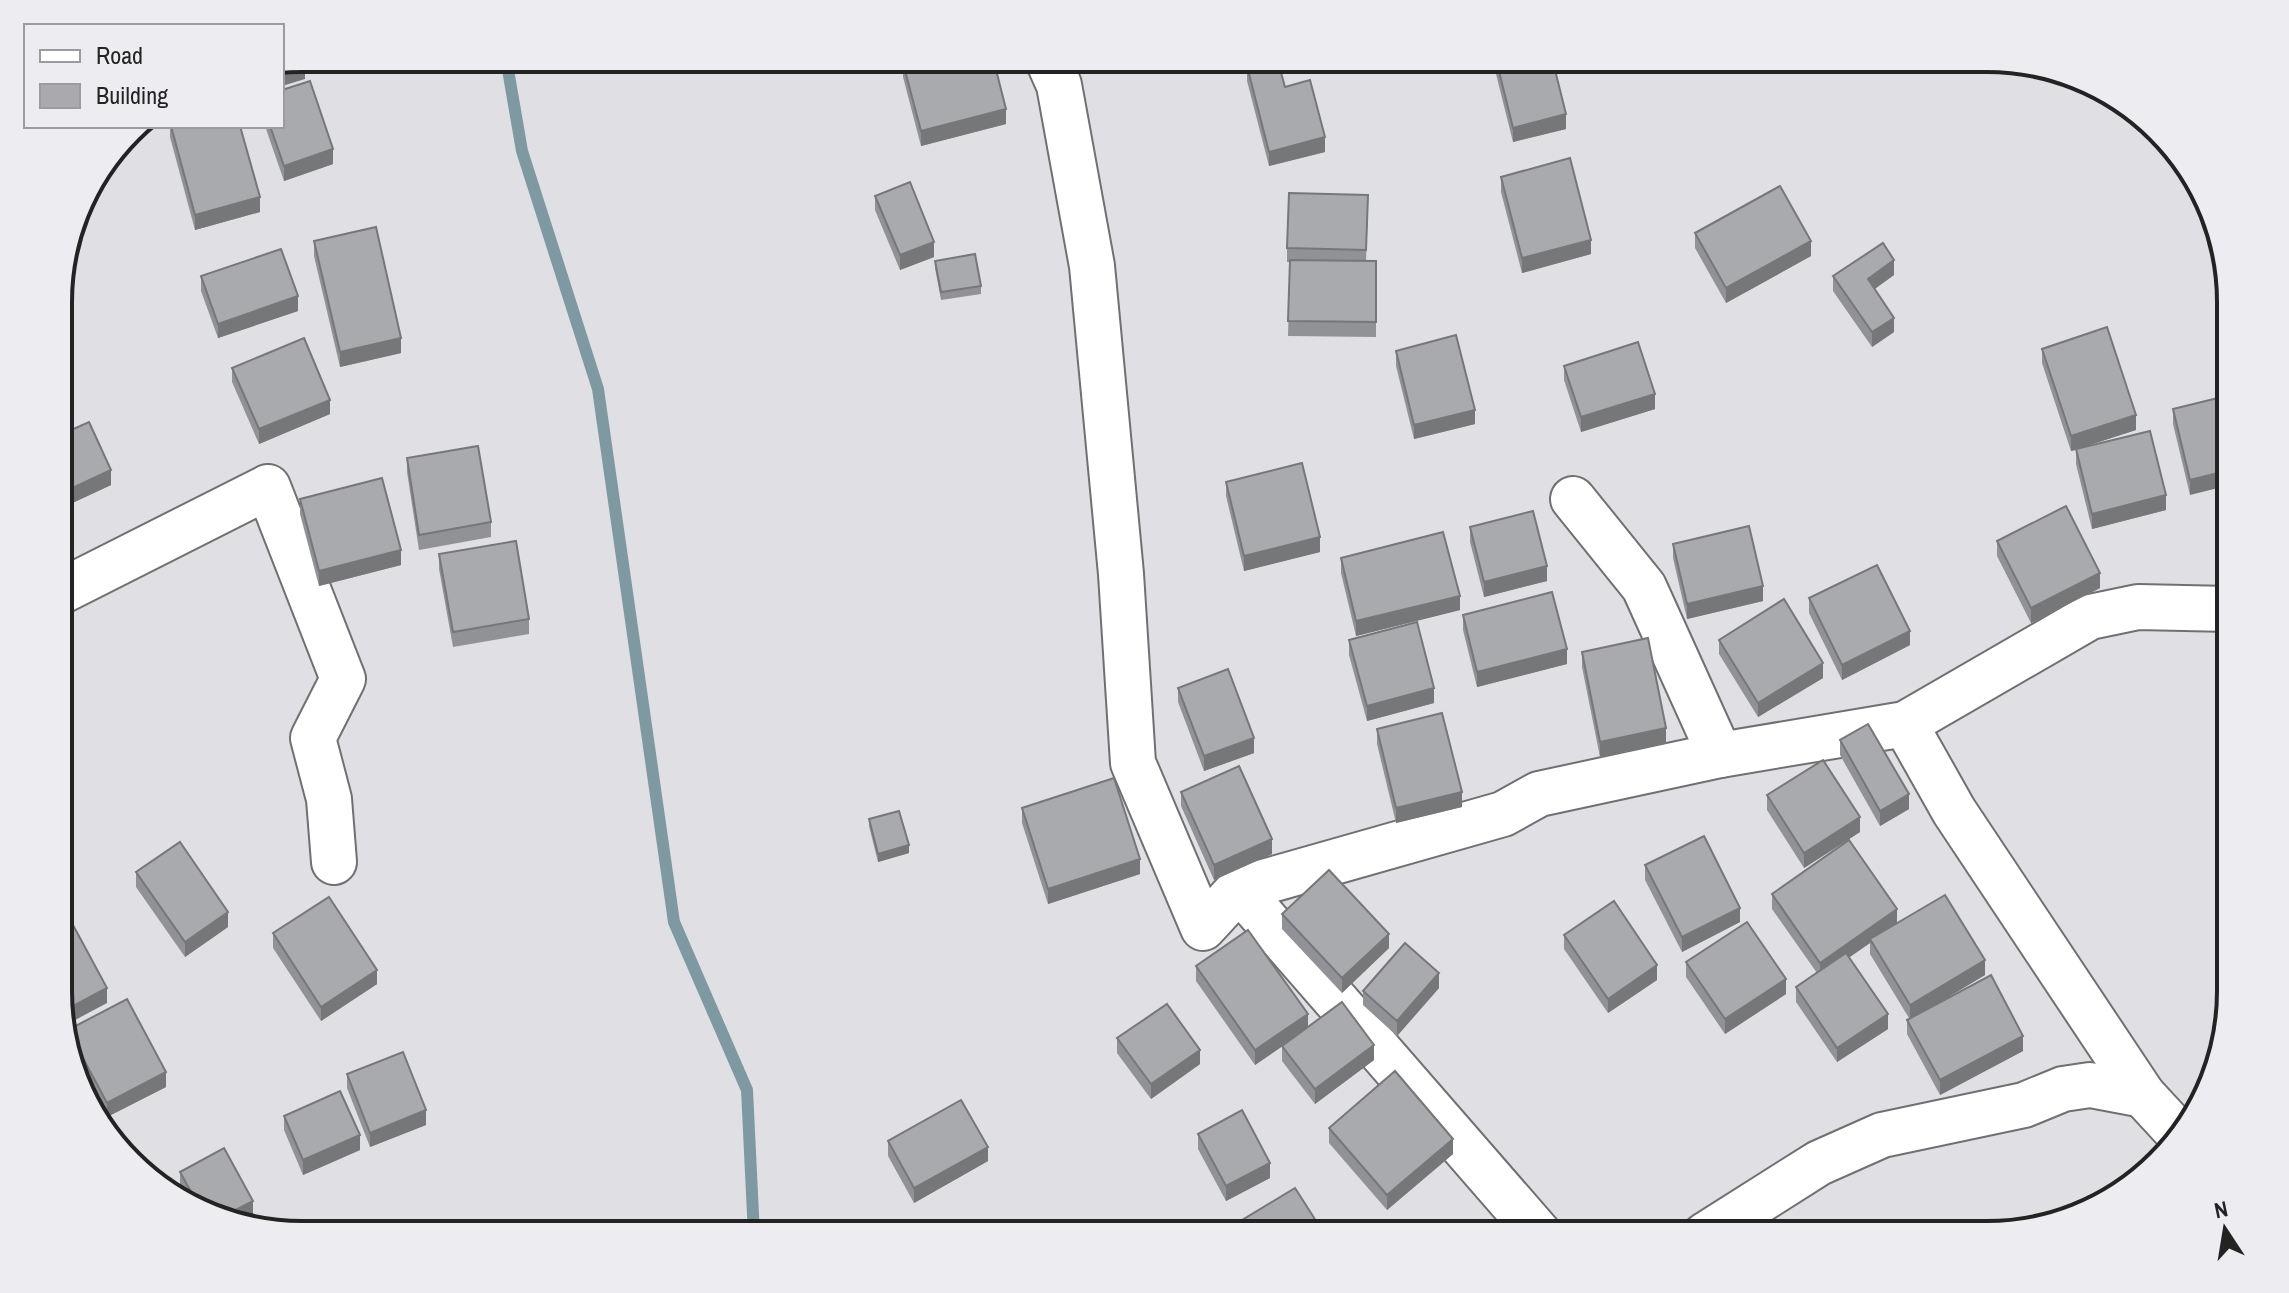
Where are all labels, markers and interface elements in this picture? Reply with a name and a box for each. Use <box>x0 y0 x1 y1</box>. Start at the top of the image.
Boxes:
legend <box>24 24 284 128</box>
text: Road <box>96 39 143 71</box>
text: Building <box>96 79 168 111</box>
north arrow <box>2185 1189 2265 1269</box>
text: N <box>2211 1193 2230 1225</box>

